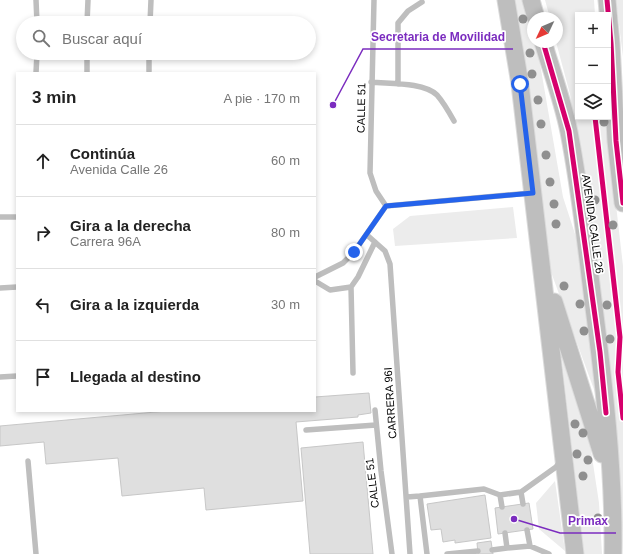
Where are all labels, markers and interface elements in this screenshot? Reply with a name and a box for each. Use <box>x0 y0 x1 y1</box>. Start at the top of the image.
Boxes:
north arrow <box>527 12 563 48</box>
map controls <box>575 12 611 120</box>
button: + <box>575 12 611 48</box>
search box <box>16 16 316 60</box>
callout: Secretaria de Movilidad <box>363 25 513 49</box>
icon: search <box>30 27 52 49</box>
text: Buscar aquí <box>62 30 142 47</box>
text: Secretaria de Movilidad <box>371 30 505 44</box>
button: − <box>575 48 611 84</box>
route start <box>511 75 529 93</box>
street label: CALLE 51 <box>355 83 367 133</box>
button: layers <box>575 84 611 120</box>
text: 3 min <box>32 88 76 107</box>
text: A pie · 170 m <box>223 91 300 106</box>
text: Continúa <box>70 145 135 162</box>
icon: ahead <box>32 150 54 172</box>
text: 60 m <box>271 153 300 168</box>
text: Avenida Calle 26 <box>70 162 168 177</box>
street label: AVENIDA CALLE 26 <box>580 174 606 274</box>
text: Gira a la derecha <box>70 217 191 234</box>
icon: right <box>32 222 54 244</box>
text: 80 m <box>271 225 300 240</box>
text: Carrera 96A <box>70 234 141 249</box>
route end <box>345 243 363 261</box>
icon: left <box>32 294 54 316</box>
text: Gira a la izquierda <box>70 296 199 313</box>
text: 30 m <box>271 297 300 312</box>
icon: arrive <box>32 366 54 388</box>
street label: CARRERA 96I <box>382 367 398 439</box>
text: Llegada al destino <box>70 368 201 385</box>
street label: CALLE 51 <box>363 457 381 509</box>
callout: Primax <box>560 509 616 533</box>
text: Primax <box>568 514 608 528</box>

